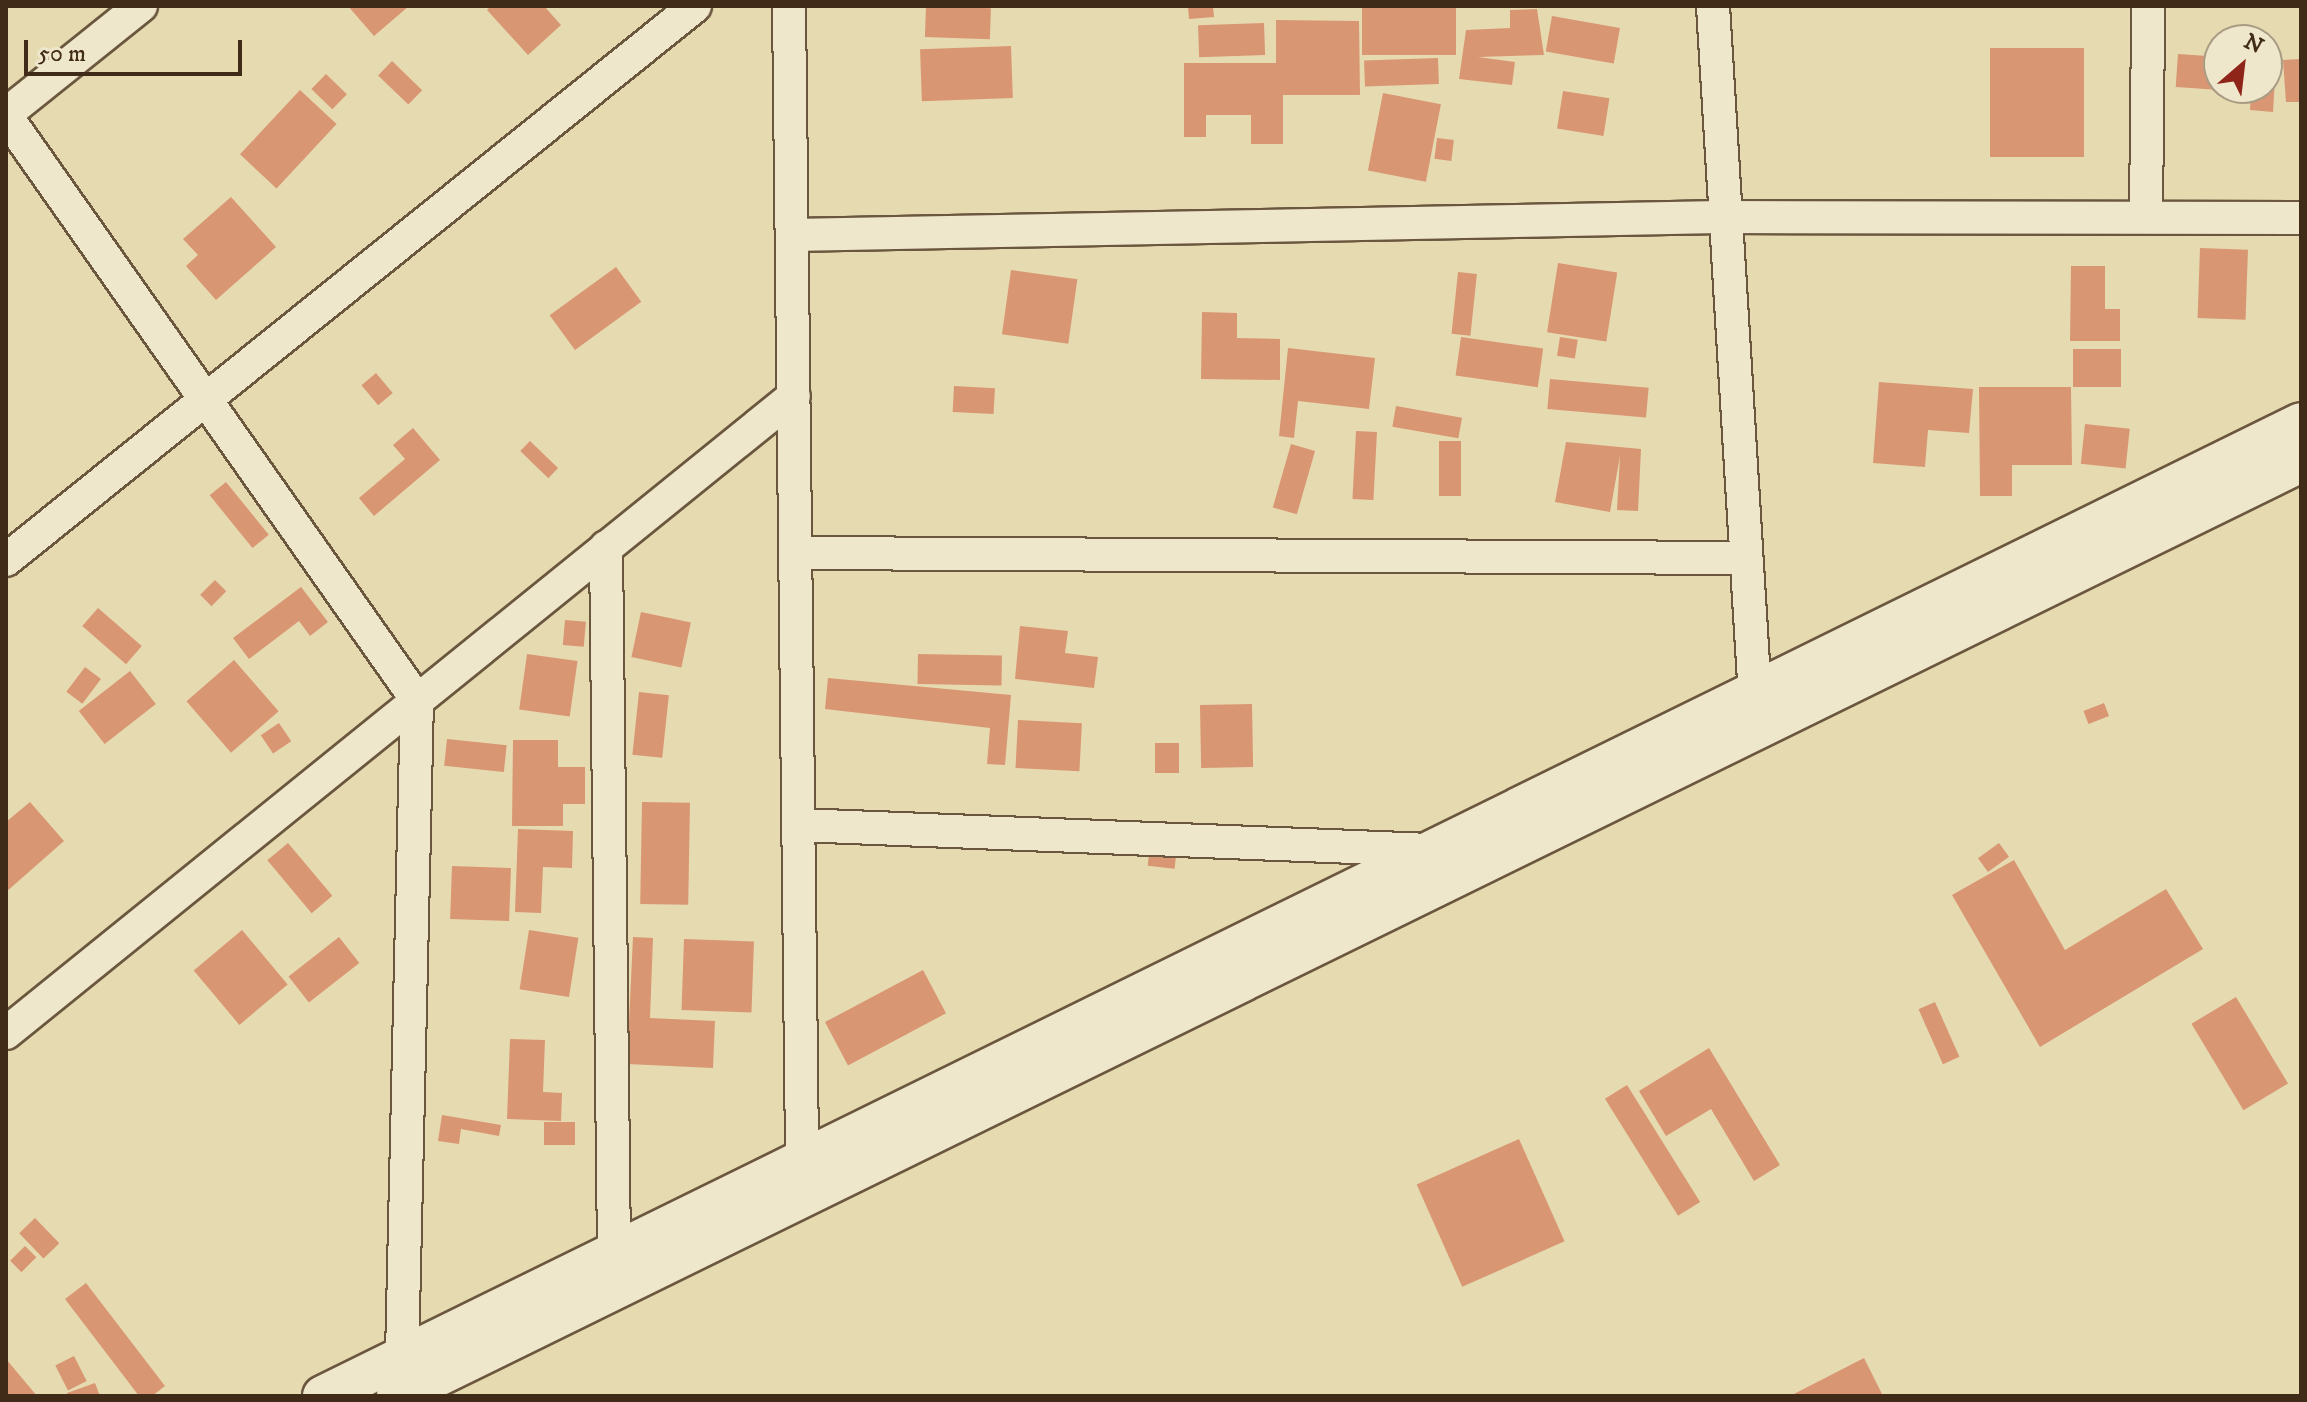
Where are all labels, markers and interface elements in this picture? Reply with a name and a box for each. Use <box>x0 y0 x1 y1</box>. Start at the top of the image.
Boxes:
scale bar <box>28 24 246 74</box>
north arrow <box>2203 24 2283 104</box>
text: N <box>2239 28 2268 60</box>
text: 50 m <box>38 39 86 69</box>

